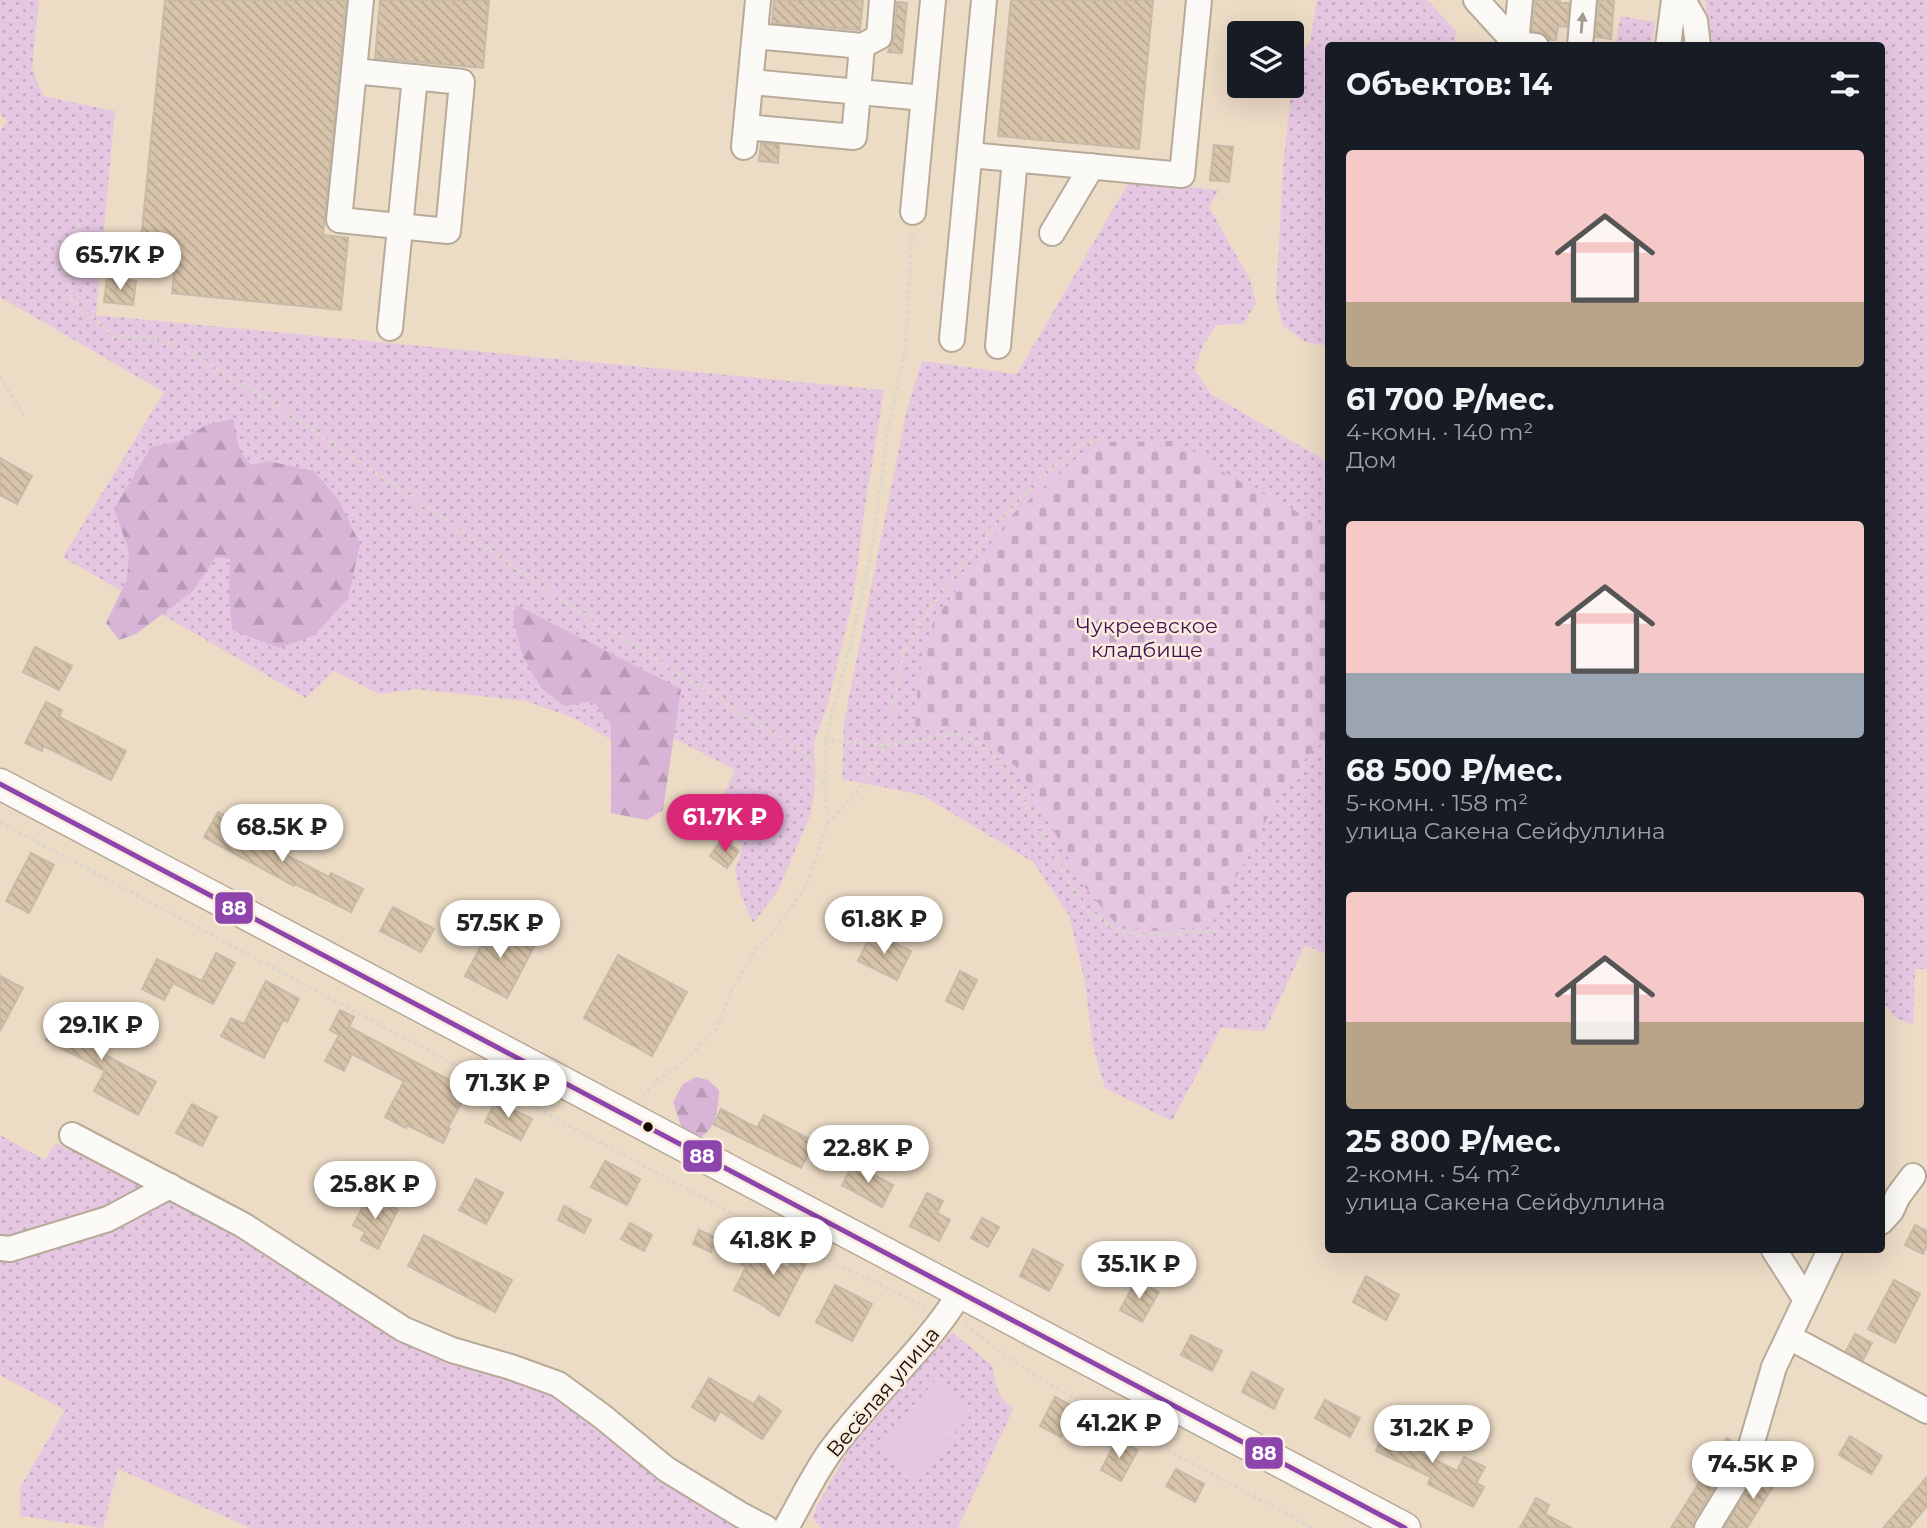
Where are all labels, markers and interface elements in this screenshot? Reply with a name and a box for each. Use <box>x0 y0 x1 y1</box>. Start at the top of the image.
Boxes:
one-way arrow <box>1577 12 1588 34</box>
map controls <box>1227 21 1304 98</box>
button: layers <box>1227 21 1304 98</box>
icon: filters <box>1826 65 1864 103</box>
text: Объектов: 14 <box>1346 66 1552 103</box>
icon: home <box>1542 195 1668 321</box>
pin: 65.7K ₽ <box>55 232 185 292</box>
text: 65.7K ₽ <box>75 241 165 269</box>
text: 61 700 ₽/мес. <box>1346 381 1554 418</box>
text: 4-комн. · 140 m² <box>1346 418 1533 446</box>
text: Дом <box>1346 446 1397 474</box>
icon: home <box>1542 566 1668 692</box>
park label: Чукреевское кладбище <box>1076 613 1218 662</box>
text: 68 500 ₽/мес. <box>1346 752 1562 789</box>
text: 5-комн. · 158 m² <box>1346 789 1528 817</box>
pin: 61.7K ₽ <box>660 794 790 854</box>
text: 61.7K ₽ <box>683 803 767 831</box>
pin: 68.5K ₽ <box>217 804 347 864</box>
text: 68.5K ₽ <box>236 813 328 841</box>
text: улица Сакена Сейфуллина <box>1346 817 1666 845</box>
line badge: 88 <box>214 891 254 925</box>
text: 88 <box>221 897 247 920</box>
pin: 61.8K ₽ <box>819 897 949 956</box>
pin: 57.5K ₽ <box>435 900 565 960</box>
text: 61.8K ₽ <box>841 905 927 933</box>
text: 57.5K ₽ <box>456 909 544 937</box>
icon: home <box>1542 937 1668 1063</box>
pin: 29.1K ₽ <box>36 1002 166 1062</box>
text: 29.1K ₽ <box>59 1011 143 1039</box>
pin: 71.3K ₽ <box>443 1060 573 1120</box>
text: 71.3K ₽ <box>466 1069 550 1097</box>
unlabelled marker <box>641 1120 655 1134</box>
text: 25 800 ₽/мес. <box>1346 1123 1561 1160</box>
pin: 22.8K ₽ <box>803 1126 933 1185</box>
text: 22.8K ₽ <box>823 1134 913 1162</box>
line badge: 88 <box>682 1139 723 1173</box>
text: 88 <box>689 1145 715 1168</box>
text: 2-комн. · 54 m² <box>1346 1160 1520 1188</box>
pin: 25.8K ₽ <box>310 1162 440 1221</box>
text: 25.8K ₽ <box>330 1170 420 1198</box>
text: улица Сакена Сейфуллина <box>1346 1188 1666 1216</box>
pin: 41.8K ₽ <box>708 1218 838 1277</box>
text: 41.8K ₽ <box>729 1226 817 1254</box>
pin: 35.1K ₽ <box>1074 1242 1204 1301</box>
text: 35.1K ₽ <box>1097 1250 1181 1278</box>
street label: Весёлая улица <box>821 1321 944 1462</box>
pin: 41.2K ₽ <box>1054 1400 1184 1460</box>
pin: 31.2K ₽ <box>1367 1406 1497 1465</box>
text: 41.2K ₽ <box>1076 1409 1162 1437</box>
text: 31.2K ₽ <box>1390 1414 1474 1442</box>
line badge: 88 <box>1244 1436 1284 1470</box>
text: 88 <box>1251 1442 1277 1465</box>
pin: 74.5K ₽ <box>1688 1442 1818 1501</box>
text: 74.5K ₽ <box>1708 1450 1798 1478</box>

